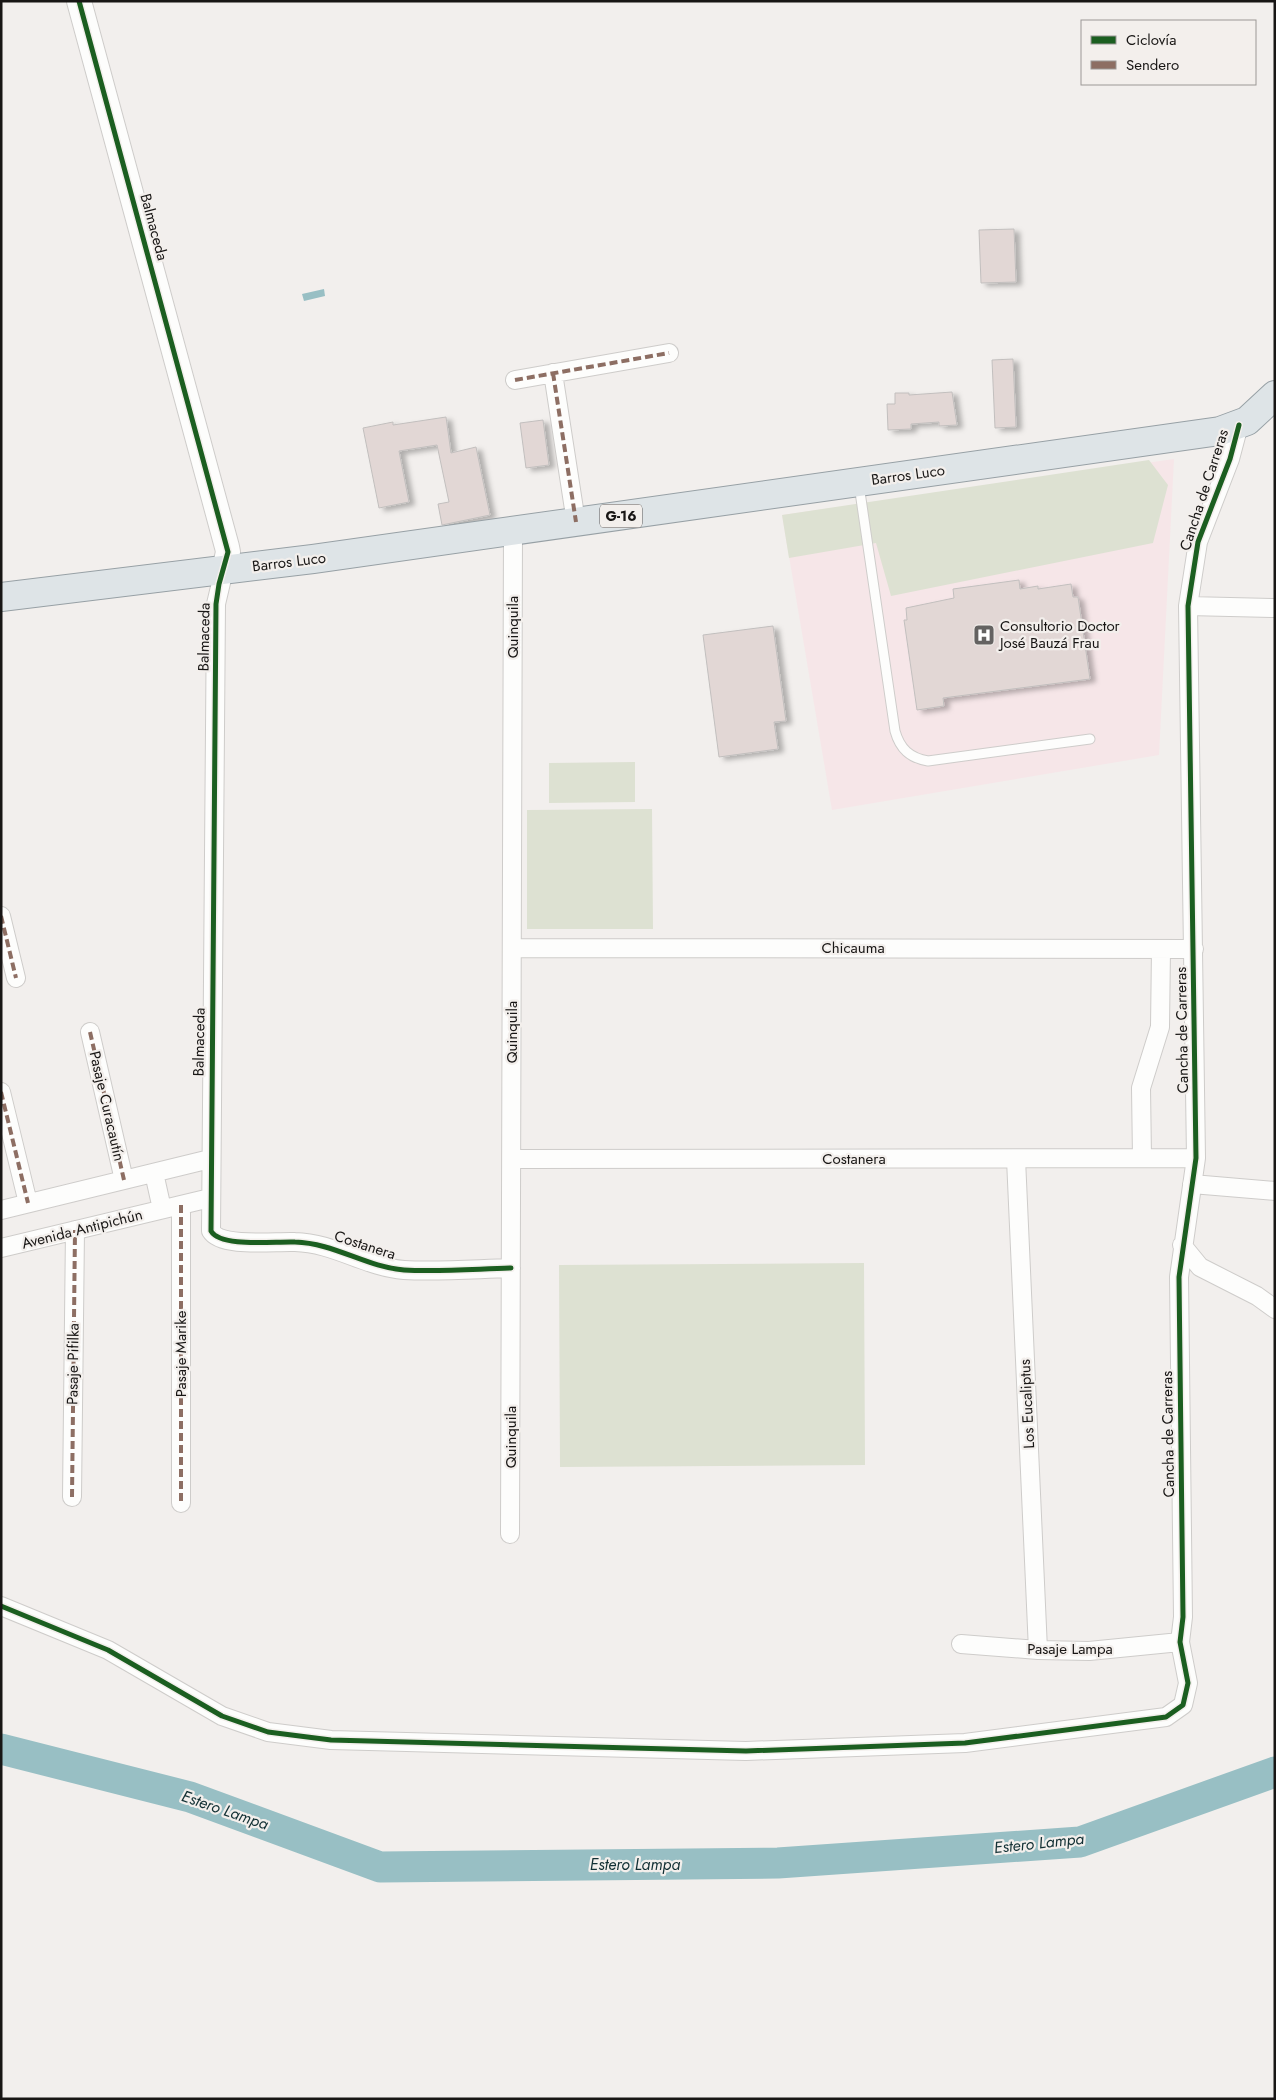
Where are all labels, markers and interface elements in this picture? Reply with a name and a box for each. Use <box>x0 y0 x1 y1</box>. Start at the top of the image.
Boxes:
legend <box>1081 20 1256 85</box>
text: Ciclovía <box>1126 29 1176 51</box>
text: Sendero <box>1126 54 1179 76</box>
street label: Balmaceda <box>134 191 174 263</box>
street label: Cancha de Carreras <box>1174 426 1234 554</box>
street label: Barros Luco <box>870 459 946 491</box>
road number: G-16 <box>600 504 642 528</box>
street label: Barros Luco <box>251 547 327 577</box>
street label: Quinquila <box>502 596 524 658</box>
street label: Balmaceda <box>192 603 216 671</box>
place label: Consultorio Doctor José Bauzá Frau <box>998 615 1121 654</box>
hospital icon: Consultorio Doctor José Bauzá Frau <box>972 623 996 647</box>
street label: Chicauma <box>821 937 885 959</box>
street label: Cancha de Carreras <box>1170 967 1194 1093</box>
street label: Quinquila <box>501 1001 523 1063</box>
street label: Balmaceda <box>187 1008 211 1076</box>
street label: Pasaje Curacautín <box>84 1049 130 1163</box>
street label: Costanera <box>822 1148 886 1170</box>
street label: Avenida Antipichún <box>19 1203 145 1255</box>
street label: Costanera <box>332 1225 398 1265</box>
street label: Pasaje Marike <box>170 1310 192 1397</box>
street label: Pasaje Pifilka <box>61 1323 85 1405</box>
street label: Los Eucaliptus <box>1014 1359 1040 1449</box>
street label: Cancha de Carreras <box>1156 1371 1180 1497</box>
street label: Quinquila <box>500 1406 522 1468</box>
street label: Pasaje Lampa <box>1027 1638 1113 1660</box>
water label: Estero Lampa <box>178 1784 272 1836</box>
water label: Estero Lampa <box>993 1827 1085 1859</box>
water label: Estero Lampa <box>590 1853 680 1876</box>

